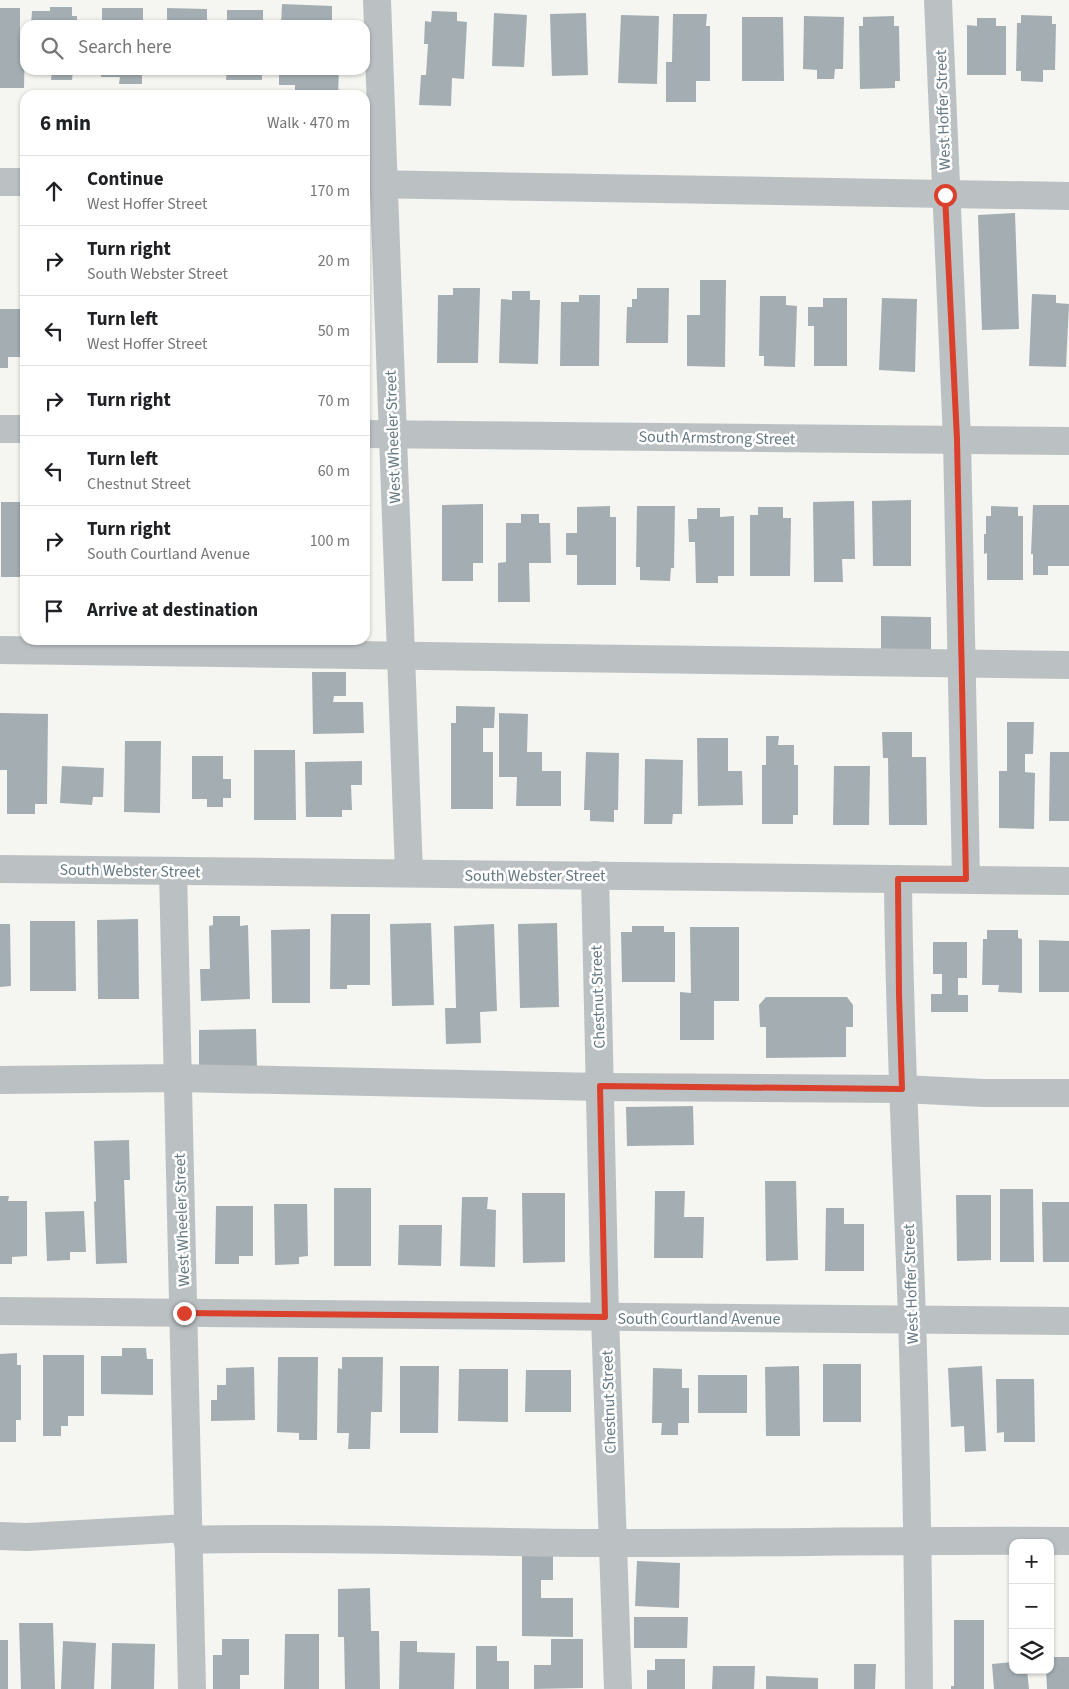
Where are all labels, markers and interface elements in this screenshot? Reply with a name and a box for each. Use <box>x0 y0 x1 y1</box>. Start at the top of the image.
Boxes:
search box <box>20 20 370 75</box>
icon: search <box>38 34 66 62</box>
text: Search here <box>78 34 172 61</box>
street label: West Hoffer Street <box>930 49 956 171</box>
text: 6 min <box>40 108 91 138</box>
text: Walk · 470 m <box>267 112 350 134</box>
text: Continue <box>87 166 164 193</box>
icon: ahead <box>40 177 68 205</box>
text: 170 m <box>310 180 350 202</box>
route start <box>934 184 957 207</box>
text: West Hoffer Street <box>87 193 207 215</box>
text: Turn right <box>87 236 171 263</box>
icon: right <box>40 247 68 275</box>
text: 20 m <box>318 250 350 272</box>
text: South Webster Street <box>87 263 228 285</box>
text: Turn left <box>87 306 158 333</box>
icon: left <box>40 317 68 345</box>
text: 50 m <box>318 320 350 342</box>
text: West Hoffer Street <box>87 333 207 355</box>
street label: West Wheeler Street <box>380 369 406 504</box>
icon: right <box>40 387 68 415</box>
text: Turn right <box>87 387 171 414</box>
text: 70 m <box>318 390 350 412</box>
street label: South Armstrong Street <box>638 426 796 450</box>
text: Turn left <box>87 446 158 473</box>
icon: left <box>40 457 68 485</box>
text: 60 m <box>318 460 350 482</box>
text: Chestnut Street <box>87 473 191 495</box>
text: Turn right <box>87 516 171 543</box>
icon: right <box>40 527 68 555</box>
text: 100 m <box>310 530 350 552</box>
text: South Courtland Avenue <box>87 543 250 565</box>
icon: arrive <box>40 597 68 625</box>
text: Arrive at destination <box>87 597 258 624</box>
street label: South Webster Street <box>59 859 201 883</box>
street label: South Webster Street <box>465 865 606 887</box>
street label: Chestnut Street <box>585 944 611 1049</box>
street label: West Wheeler Street <box>169 1152 195 1287</box>
street label: West Hoffer Street <box>898 1223 924 1345</box>
route end <box>173 1302 196 1325</box>
street label: South Courtland Avenue <box>618 1308 781 1330</box>
street label: Chestnut Street <box>596 1349 622 1454</box>
map controls <box>1009 1539 1054 1674</box>
button: + <box>1009 1539 1054 1584</box>
button: − <box>1009 1584 1054 1629</box>
button: layers <box>1009 1629 1054 1674</box>

